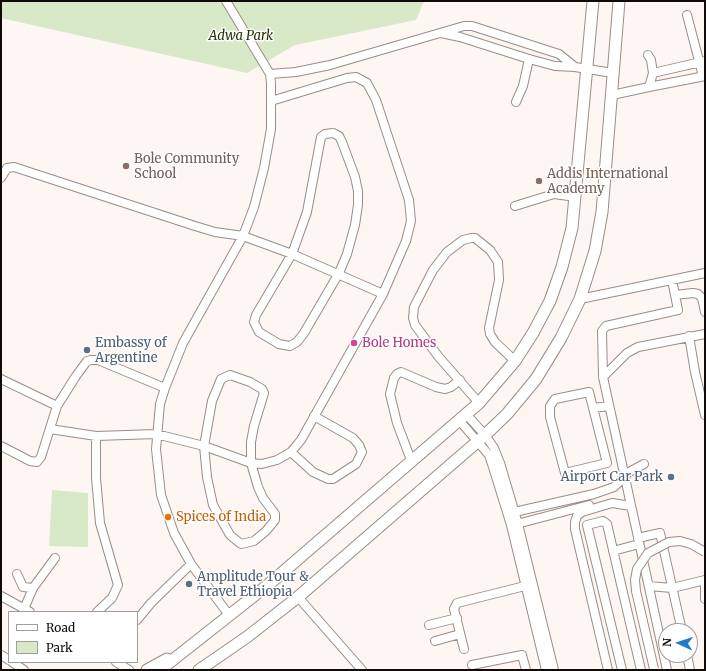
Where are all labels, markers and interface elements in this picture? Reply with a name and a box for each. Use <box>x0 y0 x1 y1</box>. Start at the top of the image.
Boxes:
park label: Adwa Park <box>209 28 273 44</box>
place label: Bole Community School <box>134 151 239 182</box>
marker: Bole Community School <box>121 161 131 171</box>
place label: Addis International Academy <box>547 166 668 197</box>
marker: Addis International Academy <box>534 176 544 186</box>
place label: Embassy of Argentine <box>95 335 167 366</box>
place label: Bole Homes <box>362 335 436 351</box>
marker: Bole Homes <box>349 338 359 348</box>
marker: Embassy of Argentine <box>82 345 92 355</box>
place label: Airport Car Park <box>560 469 663 485</box>
marker: Airport Car Park <box>666 472 676 482</box>
place label: Spices of India <box>176 509 266 525</box>
marker: Spices of India <box>163 512 173 522</box>
place label: Amplitude Tour & Travel Ethiopia <box>197 569 309 600</box>
marker: Amplitude Tour & Travel Ethiopia <box>184 579 194 589</box>
legend <box>8 611 138 663</box>
text: Road <box>46 620 75 635</box>
north arrow <box>658 623 698 663</box>
text: N <box>660 638 674 647</box>
text: Park <box>46 640 73 655</box>

